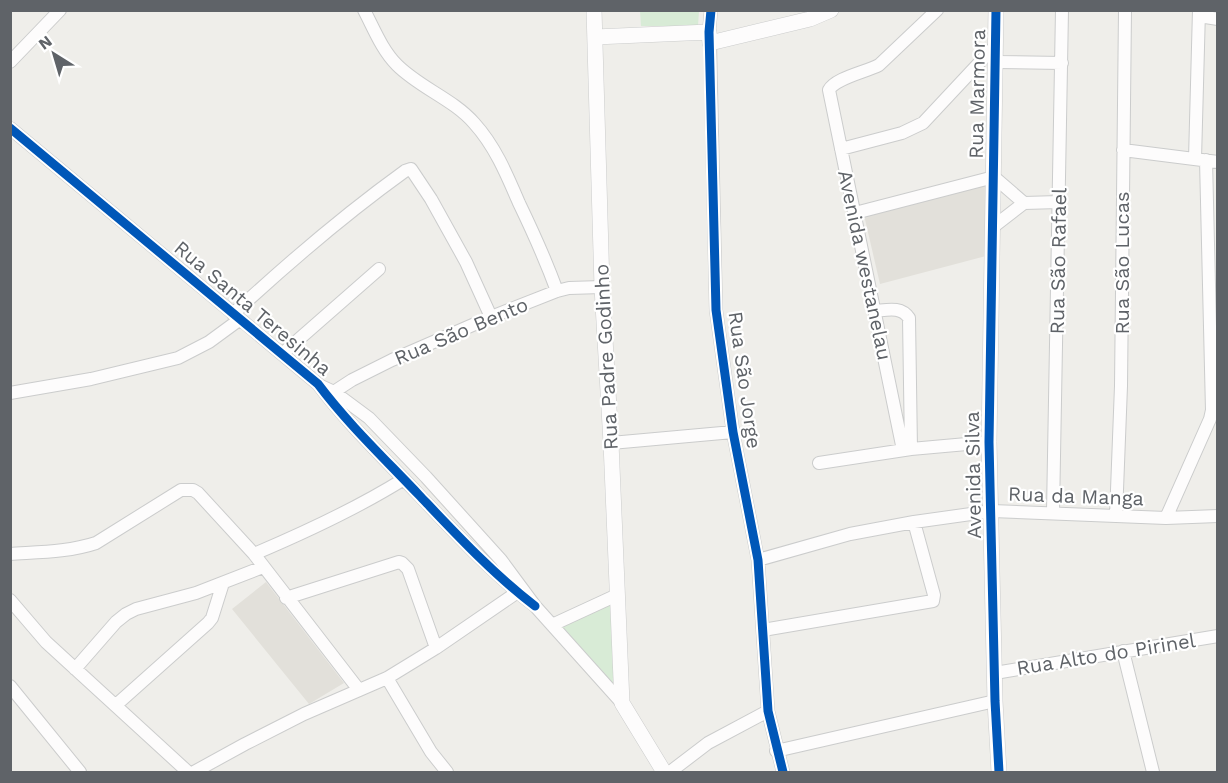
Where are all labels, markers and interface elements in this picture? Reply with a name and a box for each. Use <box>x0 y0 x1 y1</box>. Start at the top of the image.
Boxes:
north arrow <box>24 24 84 84</box>
street label: Rua Marmora <box>964 29 990 159</box>
text: N <box>35 31 56 54</box>
street label: Avenida westanelau <box>833 168 897 362</box>
street label: Rua São Rafael <box>1045 187 1071 335</box>
street label: Rua São Lucas <box>1110 192 1134 335</box>
street label: Rua Santa Teresinha <box>170 235 336 381</box>
street label: Rua Padre Godinho <box>589 263 623 451</box>
street label: Rua São Bento <box>390 292 532 370</box>
street label: Rua São Jorge <box>723 310 767 450</box>
street label: Avenida Silva <box>960 411 986 539</box>
street label: Rua da Manga <box>1008 482 1144 510</box>
street label: Rua Alto do Pirinel <box>1015 628 1197 680</box>

